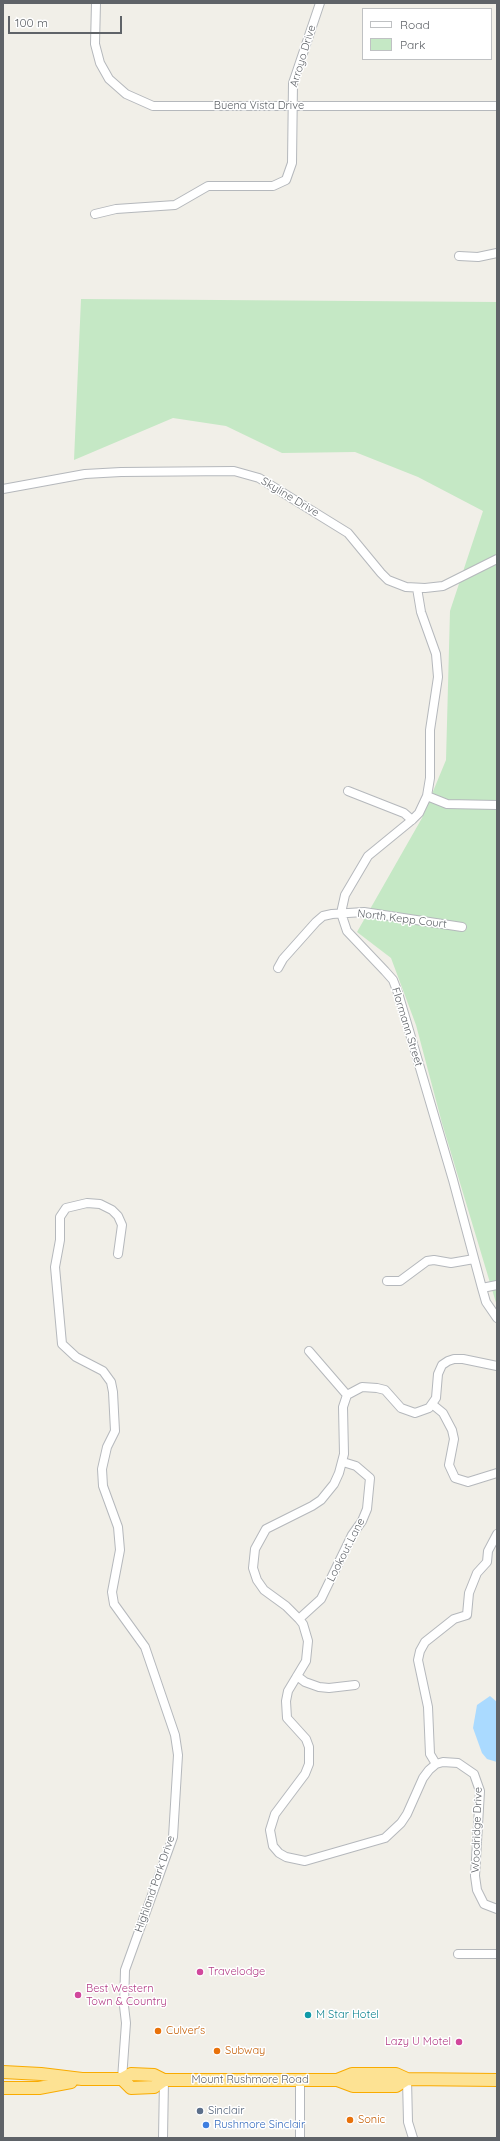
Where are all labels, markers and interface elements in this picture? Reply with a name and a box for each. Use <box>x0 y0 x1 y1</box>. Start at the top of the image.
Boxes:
scale bar <box>10 8 124 34</box>
legend <box>362 8 492 60</box>
text: 100 m <box>15 15 48 30</box>
text: Road <box>400 17 430 32</box>
street label: Arroyo Drive <box>287 23 319 89</box>
text: Park <box>400 37 425 52</box>
street label: Buena Vista Drive <box>214 99 304 113</box>
street label: Skyline Drive <box>259 475 321 519</box>
street label: North Kepp Court <box>357 907 447 931</box>
street label: Flormann Street <box>389 986 425 1068</box>
street label: Lookout Lane <box>324 1516 368 1584</box>
street label: Woodridge Drive <box>469 1787 485 1873</box>
street label: Highland Park Drive <box>132 1834 178 1934</box>
place label: Travelodge <box>208 1965 265 1979</box>
marker: Travelodge <box>195 1967 205 1977</box>
place label: Best Western Town & Country <box>86 1982 167 2008</box>
marker: Best Western Town & Country <box>73 1990 83 2000</box>
place label: M Star Hotel <box>316 2008 379 2022</box>
marker: M Star Hotel <box>303 2010 313 2020</box>
place label: Culver's <box>166 2024 205 2038</box>
marker: Culver's <box>153 2026 163 2036</box>
place label: Lazy U Motel <box>385 2035 451 2049</box>
marker: Lazy U Motel <box>454 2037 464 2047</box>
place label: Subway <box>225 2044 265 2058</box>
marker: Subway <box>212 2046 222 2056</box>
street label: Mount Rushmore Road <box>191 2073 309 2087</box>
place label: Sinclair <box>208 2104 244 2118</box>
marker: Sinclair <box>195 2106 205 2116</box>
place label: Sonic <box>358 2113 385 2127</box>
marker: Sonic <box>345 2115 355 2125</box>
place label: Rushmore Sinclair <box>214 2118 305 2132</box>
marker: Rushmore Sinclair <box>201 2120 211 2130</box>

